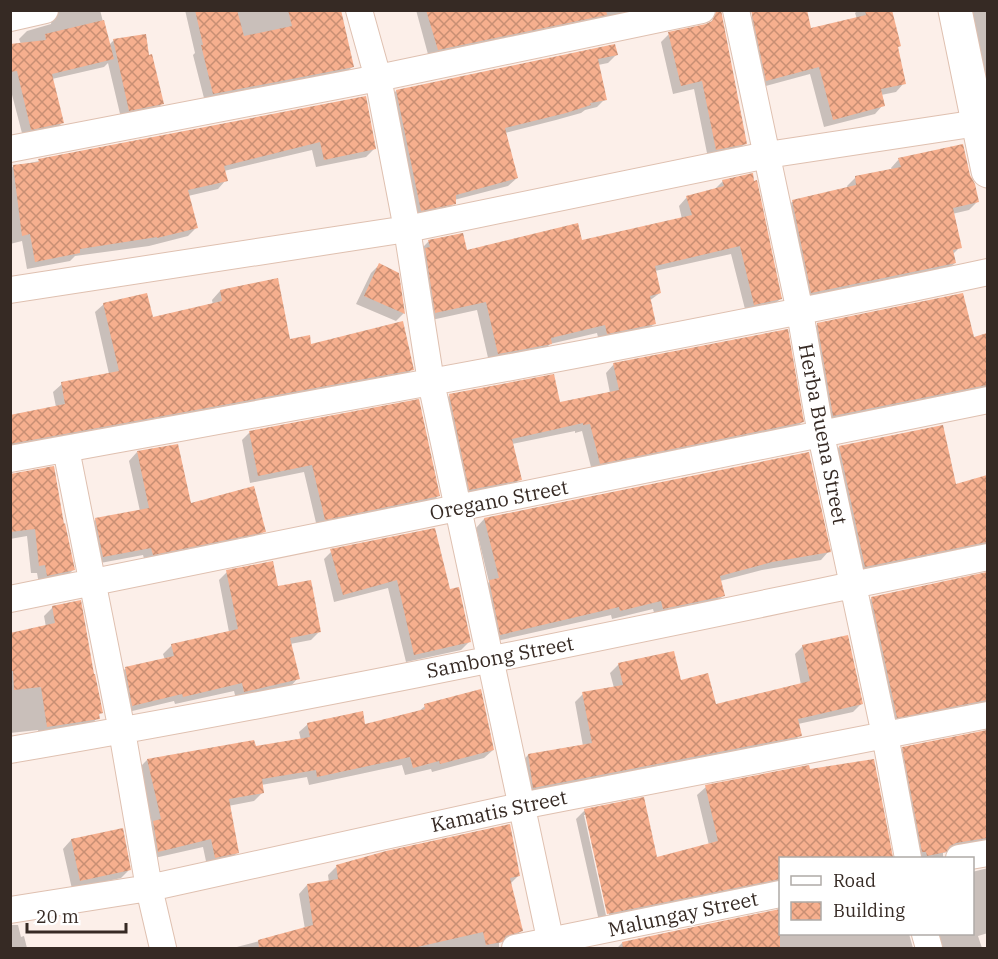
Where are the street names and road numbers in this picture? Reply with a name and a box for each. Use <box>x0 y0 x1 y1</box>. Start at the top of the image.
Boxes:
street label: Herba Buena Street <box>793 341 854 527</box>
street label: Oregano Street <box>427 473 570 526</box>
street label: Sambong Street <box>424 629 576 684</box>
street label: Kamatis Street <box>428 783 569 838</box>
street label: Malungay Street <box>605 884 760 943</box>

